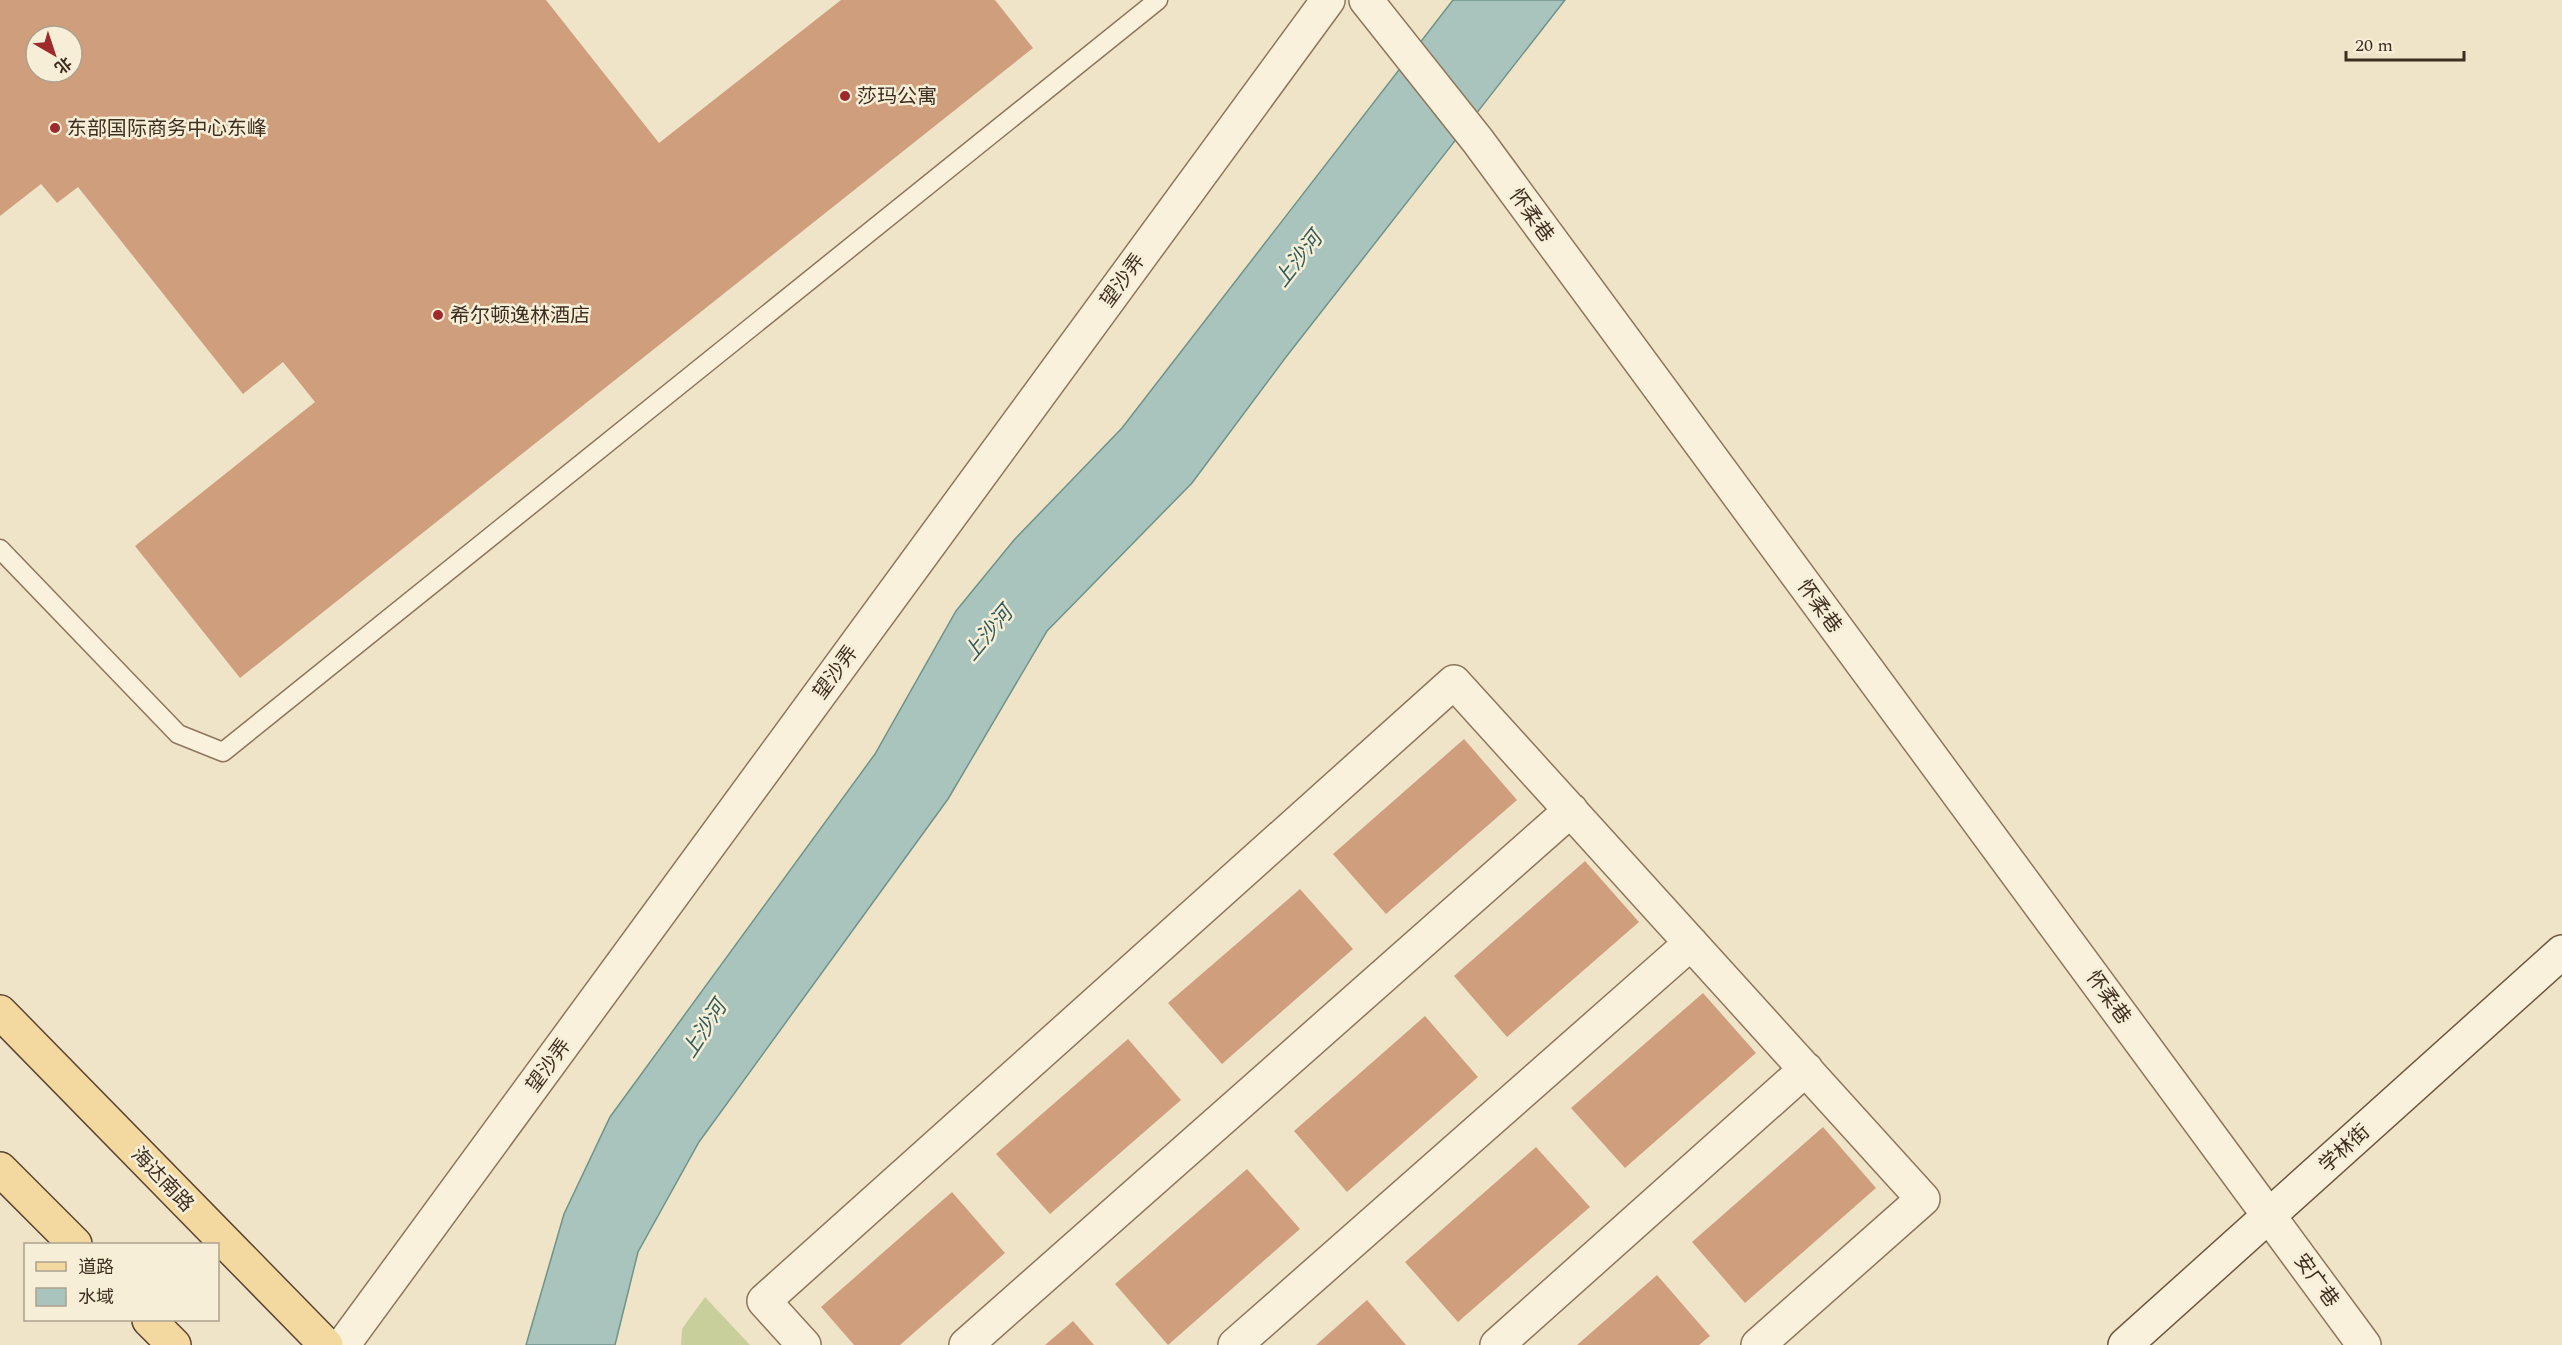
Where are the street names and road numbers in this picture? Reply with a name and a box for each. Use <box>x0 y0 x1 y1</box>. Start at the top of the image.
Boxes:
street label: 怀柔巷 <box>1501 183 1561 249</box>
street label: 望沙弄 <box>1093 248 1153 314</box>
street label: 怀柔巷 <box>1789 574 1849 640</box>
street label: 望沙弄 <box>806 640 866 706</box>
street label: 怀柔巷 <box>2078 965 2138 1031</box>
street label: 望沙弄 <box>519 1033 579 1099</box>
street label: 学林街 <box>2312 1118 2377 1180</box>
street label: 海达南路 <box>124 1141 201 1219</box>
street label: 安广巷 <box>2286 1248 2346 1314</box>

